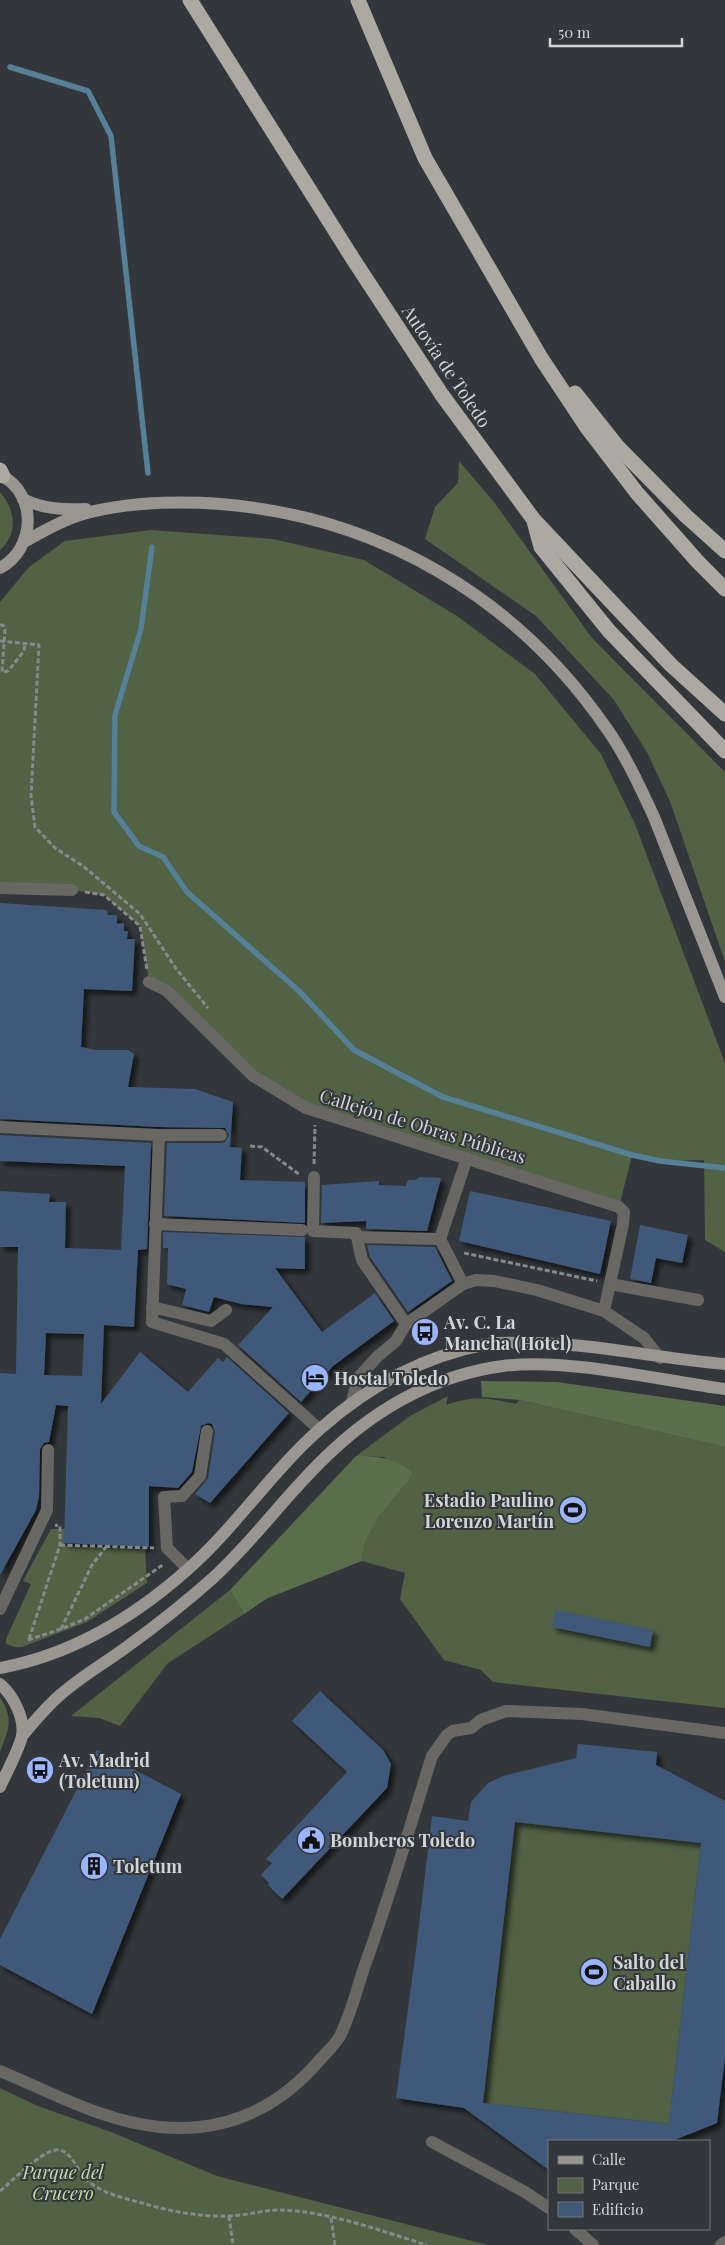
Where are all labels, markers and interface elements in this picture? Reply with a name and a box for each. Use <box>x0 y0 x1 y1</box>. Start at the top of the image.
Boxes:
scale bar <box>550 15 682 47</box>
text: 50 m <box>558 22 591 42</box>
street label: Autovía de Toledo <box>397 299 497 432</box>
street label: Callejón de Obras Públicas <box>317 1083 529 1169</box>
place label: Av. C. La Mancha (Hotel) <box>443 1310 571 1355</box>
bus stop icon: Av. C. La Mancha (Hotel) <box>410 1317 440 1347</box>
hotel icon: Hostal Toledo <box>300 1363 330 1393</box>
place label: Hostal Toledo <box>334 1366 448 1390</box>
place label: Estadio Paulino Lorenzo Martín <box>424 1488 554 1533</box>
sports icon: Estadio Paulino Lorenzo Martín <box>558 1495 588 1525</box>
place label: Av. Madrid (Toletum) <box>58 1748 150 1793</box>
bus stop icon: Av. Madrid (Toletum) <box>25 1755 55 1785</box>
public building icon: Bomberos Toledo <box>296 1825 326 1855</box>
place label: Bomberos Toledo <box>330 1828 475 1852</box>
building icon: Toletum <box>79 1851 109 1881</box>
place label: Toletum <box>113 1854 183 1878</box>
place label: Salto del Caballo <box>613 1950 685 1995</box>
sports icon: Salto del Caballo <box>579 1957 609 1987</box>
legend <box>548 2140 710 2230</box>
text: Calle <box>592 2149 626 2169</box>
park label: Parque del Crucero <box>21 2160 105 2205</box>
text: Parque <box>592 2174 639 2194</box>
text: Edificio <box>592 2199 643 2219</box>

